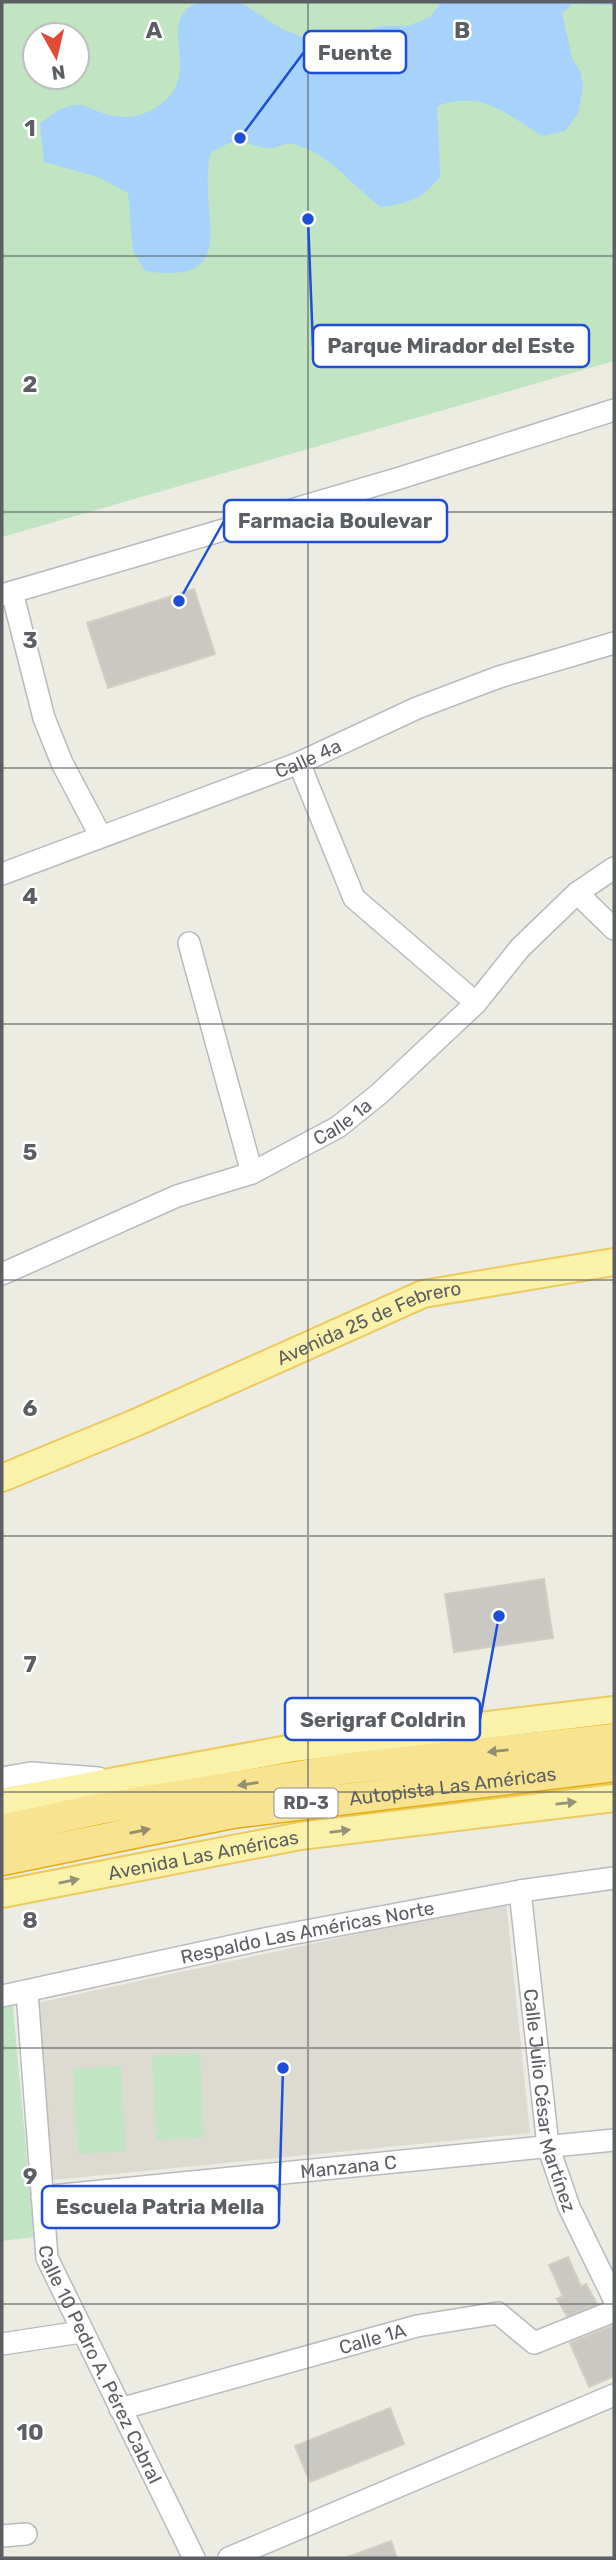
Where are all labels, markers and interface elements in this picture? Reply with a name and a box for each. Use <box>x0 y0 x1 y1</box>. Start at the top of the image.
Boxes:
text: A <box>146 16 163 44</box>
text: B <box>454 16 470 44</box>
north arrow <box>21 21 91 91</box>
callout: Fuente <box>304 31 406 73</box>
text: Fuente <box>318 40 392 65</box>
text: N <box>50 60 67 85</box>
text: 1 <box>24 114 36 142</box>
callout: Parque Mirador del Este <box>313 325 589 367</box>
text: Parque Mirador del Este <box>327 333 575 358</box>
text: 2 <box>23 370 37 398</box>
callout: Farmacia Boulevar <box>224 500 447 542</box>
text: Farmacia Boulevar <box>238 508 433 533</box>
text: 3 <box>22 626 38 654</box>
street label: Calle 4a <box>271 734 345 783</box>
text: 4 <box>22 882 38 910</box>
street label: Calle 1a <box>309 1093 376 1150</box>
text: 5 <box>23 1138 38 1166</box>
street label: Avenida 25 de Febrero <box>273 1276 463 1370</box>
text: 6 <box>23 1394 38 1422</box>
text: 7 <box>23 1650 37 1678</box>
callout: Serigraf Coldrin <box>285 1698 480 1740</box>
text: Serigraf Coldrin <box>300 1707 466 1732</box>
one-way arrow <box>487 1746 509 1757</box>
street label: Autopista Las Américas <box>348 1762 557 1810</box>
one-way arrow <box>237 1779 259 1790</box>
road number: RD-3 <box>274 1788 338 1817</box>
one-way arrow <box>555 1797 577 1808</box>
street label: Avenida Las Américas <box>106 1825 300 1885</box>
one-way arrow <box>129 1825 151 1836</box>
one-way arrow <box>330 1825 352 1836</box>
one-way arrow <box>58 1875 80 1886</box>
street label: Respaldo Las Américas Norte <box>178 1896 436 1968</box>
text: 8 <box>22 1906 38 1934</box>
street label: Calle Julio César Martínez <box>519 1987 581 2215</box>
street label: Manzana C <box>299 2150 398 2183</box>
text: 9 <box>23 2162 37 2190</box>
callout: Escuela Patria Mella <box>42 2186 279 2228</box>
text: Escuela Patria Mella <box>56 2194 264 2219</box>
street label: Calle 10 Pedro A. Pérez Cabral <box>35 2244 167 2487</box>
street label: Calle 1A <box>336 2318 409 2359</box>
text: 10 <box>16 2418 44 2446</box>

